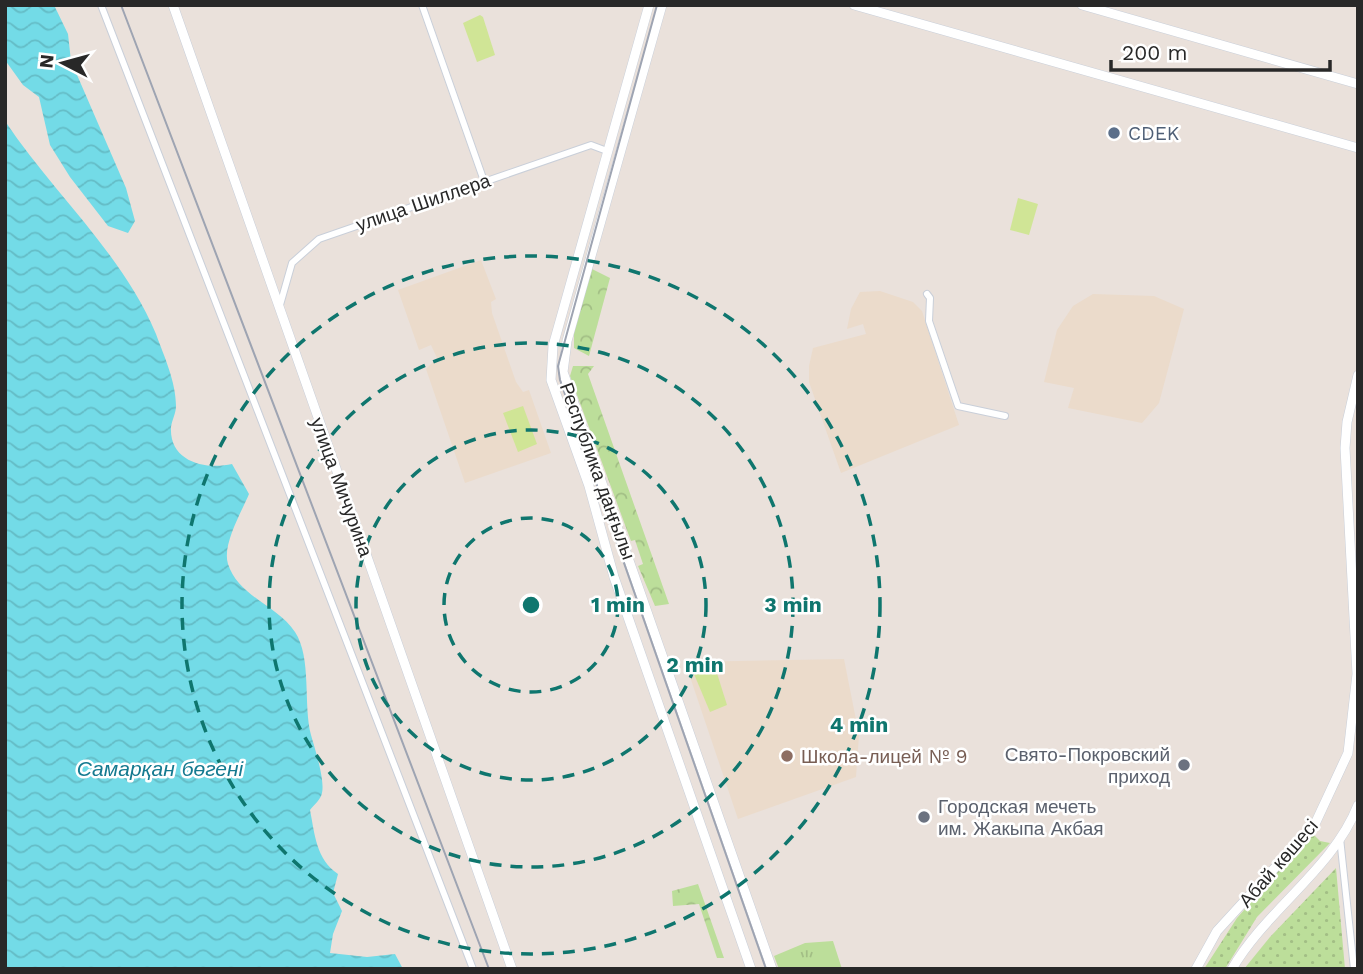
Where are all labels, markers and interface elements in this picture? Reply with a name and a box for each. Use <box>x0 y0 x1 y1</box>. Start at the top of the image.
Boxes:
north arrow <box>28 28 98 98</box>
scale bar <box>1111 28 1330 72</box>
text: 200 m <box>1122 40 1188 65</box>
text: N <box>34 53 59 69</box>
place label: CDEK <box>1128 122 1179 145</box>
marker: CDEK <box>1106 125 1122 141</box>
street label: улица Шиллера <box>353 169 494 236</box>
street label: Республика даңғылы <box>555 379 640 563</box>
street label: улица Мичурина <box>306 414 378 560</box>
text: 1 min <box>591 592 645 617</box>
text: 3 min <box>764 592 822 617</box>
centre of rings <box>519 593 543 617</box>
text: 2 min <box>666 652 724 677</box>
text: 4 min <box>830 712 888 737</box>
place label: Свято-Покровский приход <box>1005 743 1170 788</box>
place label: Школа-лицей № 9 <box>801 745 967 768</box>
marker: Школа-лицей № 9 <box>779 748 795 764</box>
water label: Самарқан бөгені <box>77 756 245 781</box>
marker: Свято-Покровский приход <box>1176 757 1192 773</box>
place label: Городская мечеть им. Жакыпа Акбая <box>938 795 1104 840</box>
marker: Городская мечеть им. Жакыпа Акбая <box>916 809 932 825</box>
street label: Абай көшесі <box>1234 815 1323 912</box>

